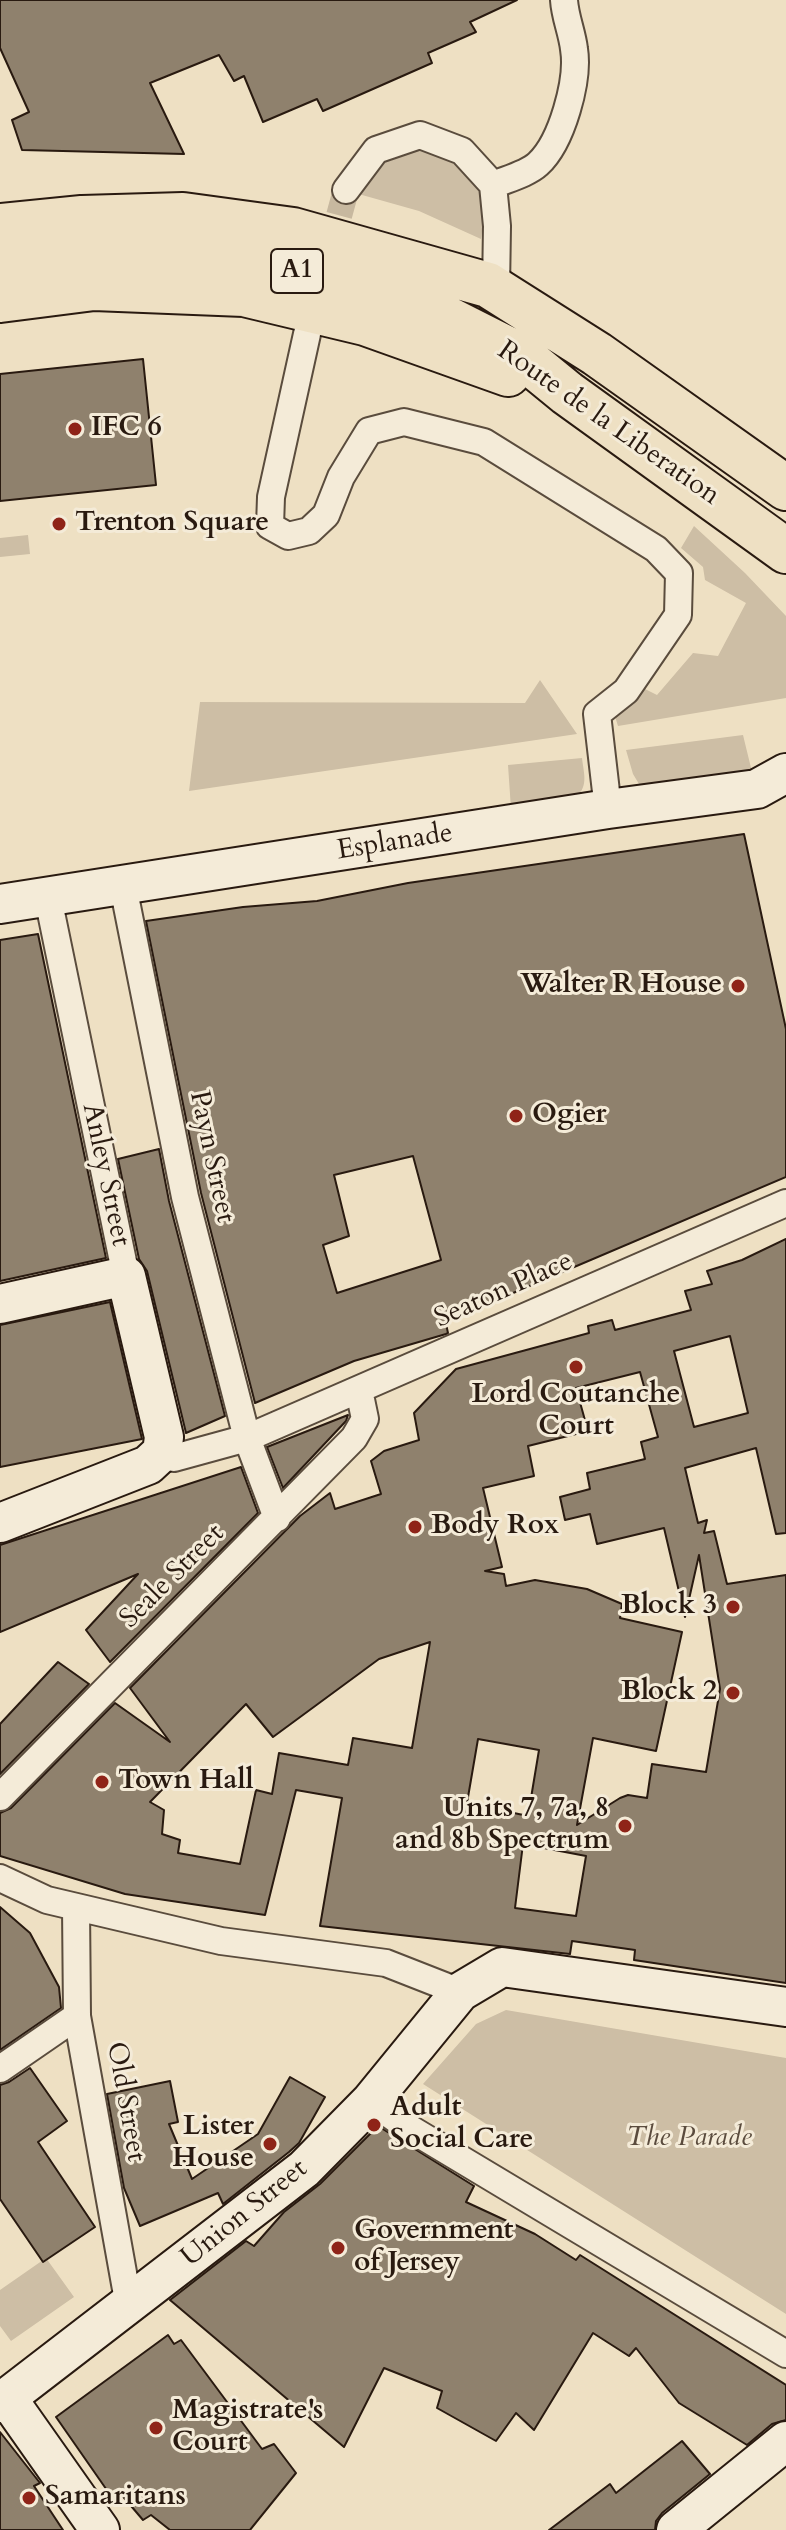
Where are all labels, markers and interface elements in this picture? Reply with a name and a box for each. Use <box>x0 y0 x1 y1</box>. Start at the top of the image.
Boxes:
road number: A1 <box>271 249 323 293</box>
street label: Route de la Liberation <box>490 335 726 513</box>
place label: IFC 6 <box>91 412 162 446</box>
marker: IFC 6 <box>66 420 84 438</box>
place label: Trenton Square <box>75 507 269 541</box>
marker: Trenton Square <box>50 515 68 533</box>
street label: Esplanade <box>335 817 455 869</box>
place label: Walter R House <box>520 969 722 1003</box>
marker: Walter R House <box>729 977 747 995</box>
street label: Payn Street <box>181 1088 241 1226</box>
place label: Ogier <box>532 1099 607 1133</box>
street label: Anley Street <box>73 1100 137 1250</box>
marker: Ogier <box>507 1107 525 1125</box>
street label: Seaton Place <box>430 1246 578 1336</box>
marker: Lord Coutanche Court <box>567 1358 585 1376</box>
place label: Lord Coutanche Court <box>472 1379 680 1445</box>
place label: Body Rox <box>431 1510 559 1544</box>
street label: Seale Street <box>114 1518 232 1636</box>
marker: Body Rox <box>406 1518 424 1536</box>
place label: Block 3 <box>621 1590 717 1624</box>
marker: Block 3 <box>724 1598 742 1616</box>
place label: Block 2 <box>621 1676 717 1710</box>
marker: Block 2 <box>724 1684 742 1702</box>
place label: Town Hall <box>118 1765 254 1799</box>
marker: Town Hall <box>93 1773 111 1791</box>
place label: Units 7, 7a, 8 and 8b Spectrum <box>395 1793 609 1859</box>
marker: Units 7, 7a, 8 and 8b Spectrum <box>616 1817 634 1835</box>
street label: Old Street <box>98 2039 152 2165</box>
place label: Adult Social Care <box>390 2092 533 2158</box>
place label: Lister House <box>172 2111 254 2177</box>
marker: Adult Social Care <box>365 2116 383 2134</box>
park label: The Parade <box>626 2122 752 2156</box>
marker: Lister House <box>261 2135 279 2153</box>
street label: Union Street <box>175 2153 315 2275</box>
place label: Government of Jersey <box>354 2215 513 2281</box>
marker: Government of Jersey <box>329 2239 347 2257</box>
place label: Magistrate's Court <box>172 2395 323 2461</box>
marker: Magistrate's Court <box>147 2419 165 2437</box>
place label: Samaritans <box>45 2481 186 2515</box>
marker: Samaritans <box>20 2489 38 2507</box>

